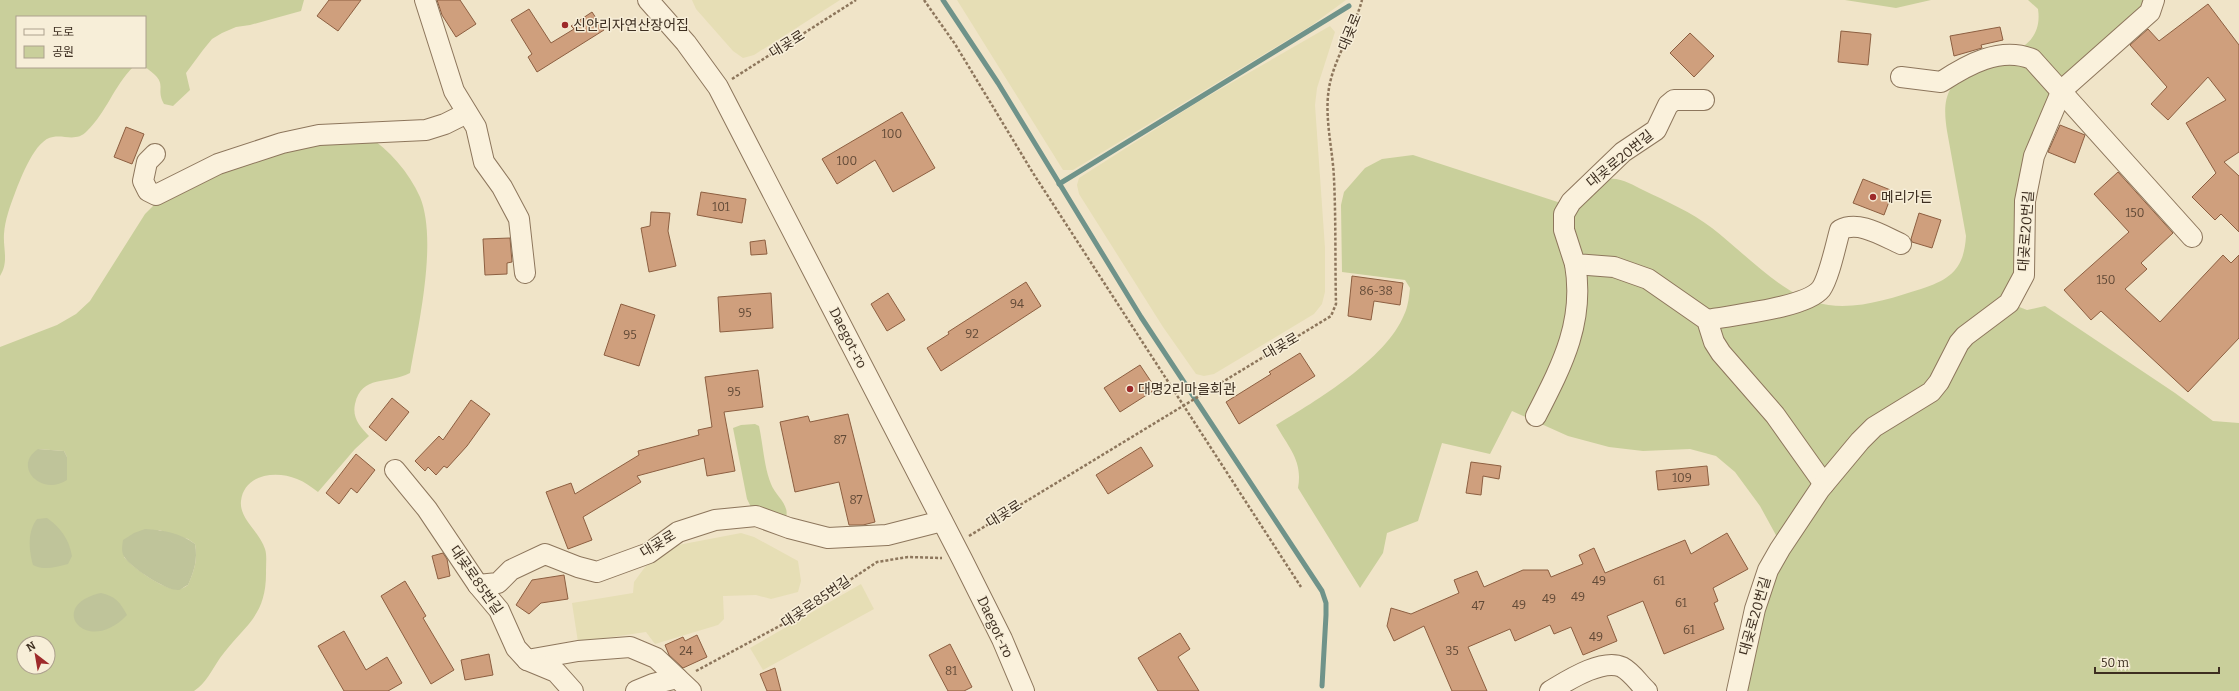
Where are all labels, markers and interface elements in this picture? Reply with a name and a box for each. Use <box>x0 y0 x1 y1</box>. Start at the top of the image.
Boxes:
street label: 대곶로 <box>1335 11 1365 53</box>
legend <box>16 16 146 68</box>
place label: 신안리자연산장어집 <box>573 17 689 34</box>
marker: 신안리자연산장어집 <box>560 20 570 30</box>
text: 도로 <box>52 25 74 39</box>
street label: 대곶로 <box>766 26 808 61</box>
text: 공원 <box>52 45 74 59</box>
house number: 100 <box>882 127 902 141</box>
street label: 대곶로20번길 <box>1583 127 1657 191</box>
house number: 100 <box>837 154 857 168</box>
place label: 메리가든 <box>1881 189 1933 206</box>
street label: 대곶로20번길 <box>2015 190 2037 272</box>
marker: 메리가든 <box>1868 192 1878 202</box>
house number: 101 <box>712 200 730 214</box>
house number: 150 <box>2126 206 2144 220</box>
house number: 150 <box>2097 273 2115 287</box>
house number: 86-38 <box>1359 284 1393 298</box>
house number: 94 <box>1010 297 1024 311</box>
street label: Daegot-ro <box>825 305 871 371</box>
house number: 95 <box>738 306 752 320</box>
house number: 92 <box>965 327 979 341</box>
house number: 95 <box>623 328 637 342</box>
street label: 대곶로 <box>1260 329 1302 363</box>
place label: 대명2리마을회관 <box>1138 381 1236 398</box>
marker: 대명2리마을회관 <box>1125 384 1135 394</box>
house number: 95 <box>727 385 741 399</box>
house number: 87 <box>833 433 847 447</box>
house number: 109 <box>1672 471 1692 485</box>
house number: 87 <box>849 493 863 507</box>
street label: 대곶로 <box>983 496 1025 531</box>
street label: 대곶로 <box>637 527 679 561</box>
street label: 대곶로85번길 <box>446 542 506 618</box>
street label: 대곶로85번길 <box>778 573 854 631</box>
house number: 49 <box>1592 574 1606 588</box>
house number: 61 <box>1653 574 1665 588</box>
street label: 대곶로20번길 <box>1736 575 1774 657</box>
house number: 49 <box>1571 590 1585 604</box>
house number: 49 <box>1542 592 1556 606</box>
street label: Daegot-ro <box>973 593 1017 661</box>
house number: 61 <box>1675 596 1687 610</box>
house number: 49 <box>1512 598 1526 612</box>
house number: 47 <box>1472 599 1484 613</box>
house number: 61 <box>1683 623 1695 637</box>
house number: 49 <box>1589 630 1603 644</box>
north arrow <box>16 635 56 675</box>
text: N <box>24 639 39 655</box>
house number: 24 <box>679 644 693 658</box>
house number: 35 <box>1445 644 1459 658</box>
scale bar <box>2095 649 2219 675</box>
text: 50 m <box>2101 656 2130 670</box>
house number: 81 <box>945 664 957 678</box>

